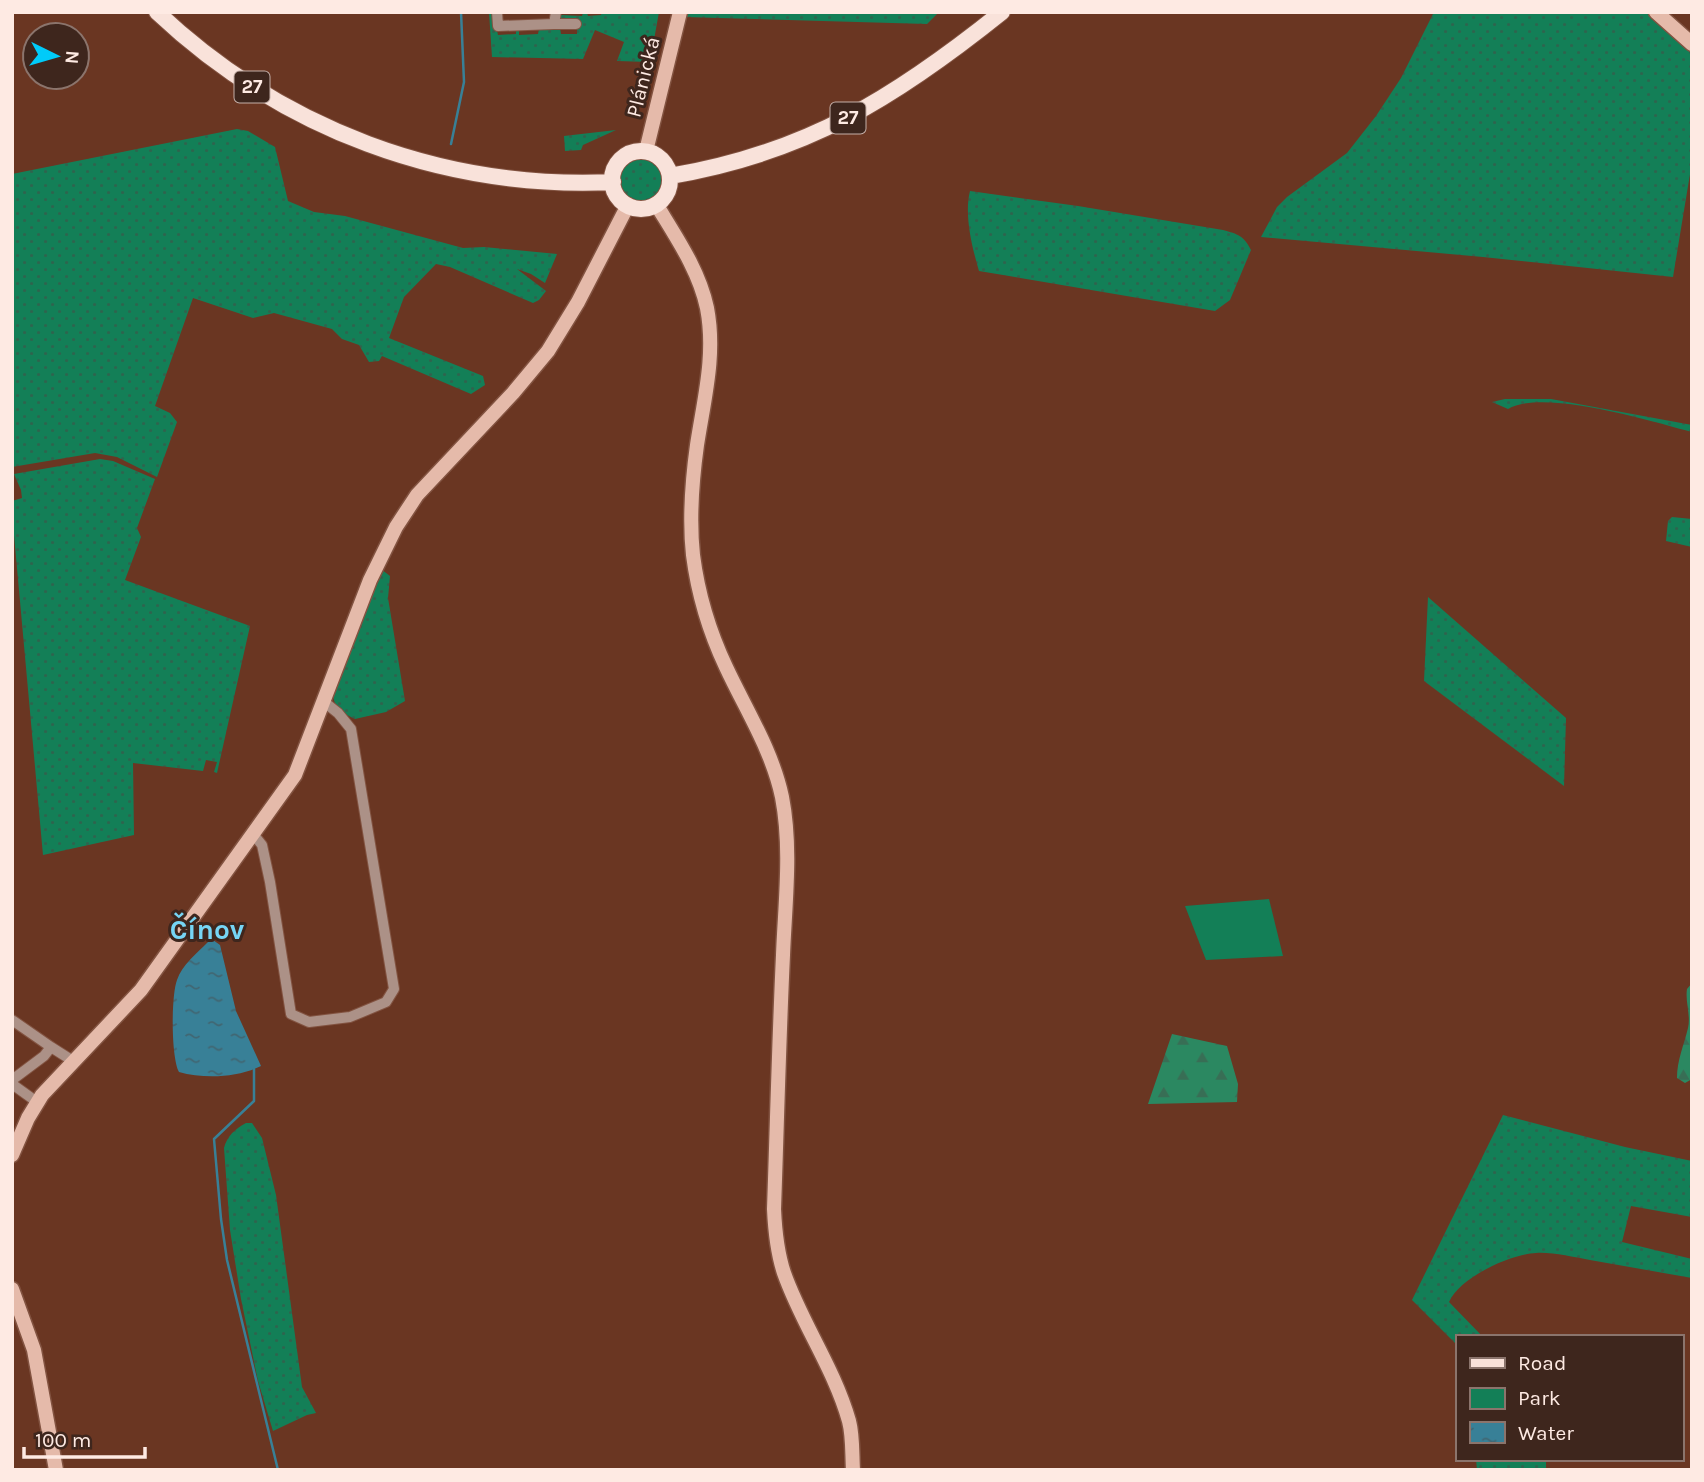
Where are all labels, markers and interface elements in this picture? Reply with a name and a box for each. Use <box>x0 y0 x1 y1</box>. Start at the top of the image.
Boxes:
north arrow <box>21 21 91 91</box>
street label: Plánická <box>621 34 665 120</box>
text: N <box>60 50 83 65</box>
road number: 27 <box>234 72 270 102</box>
road number: 27 <box>830 102 866 134</box>
district label: Čínov <box>170 912 245 946</box>
legend <box>1456 1335 1683 1461</box>
text: Road <box>1518 1351 1566 1375</box>
text: Park <box>1518 1386 1561 1410</box>
scale bar <box>24 1416 145 1460</box>
text: Water <box>1518 1421 1574 1445</box>
text: 100 m <box>35 1428 92 1452</box>

